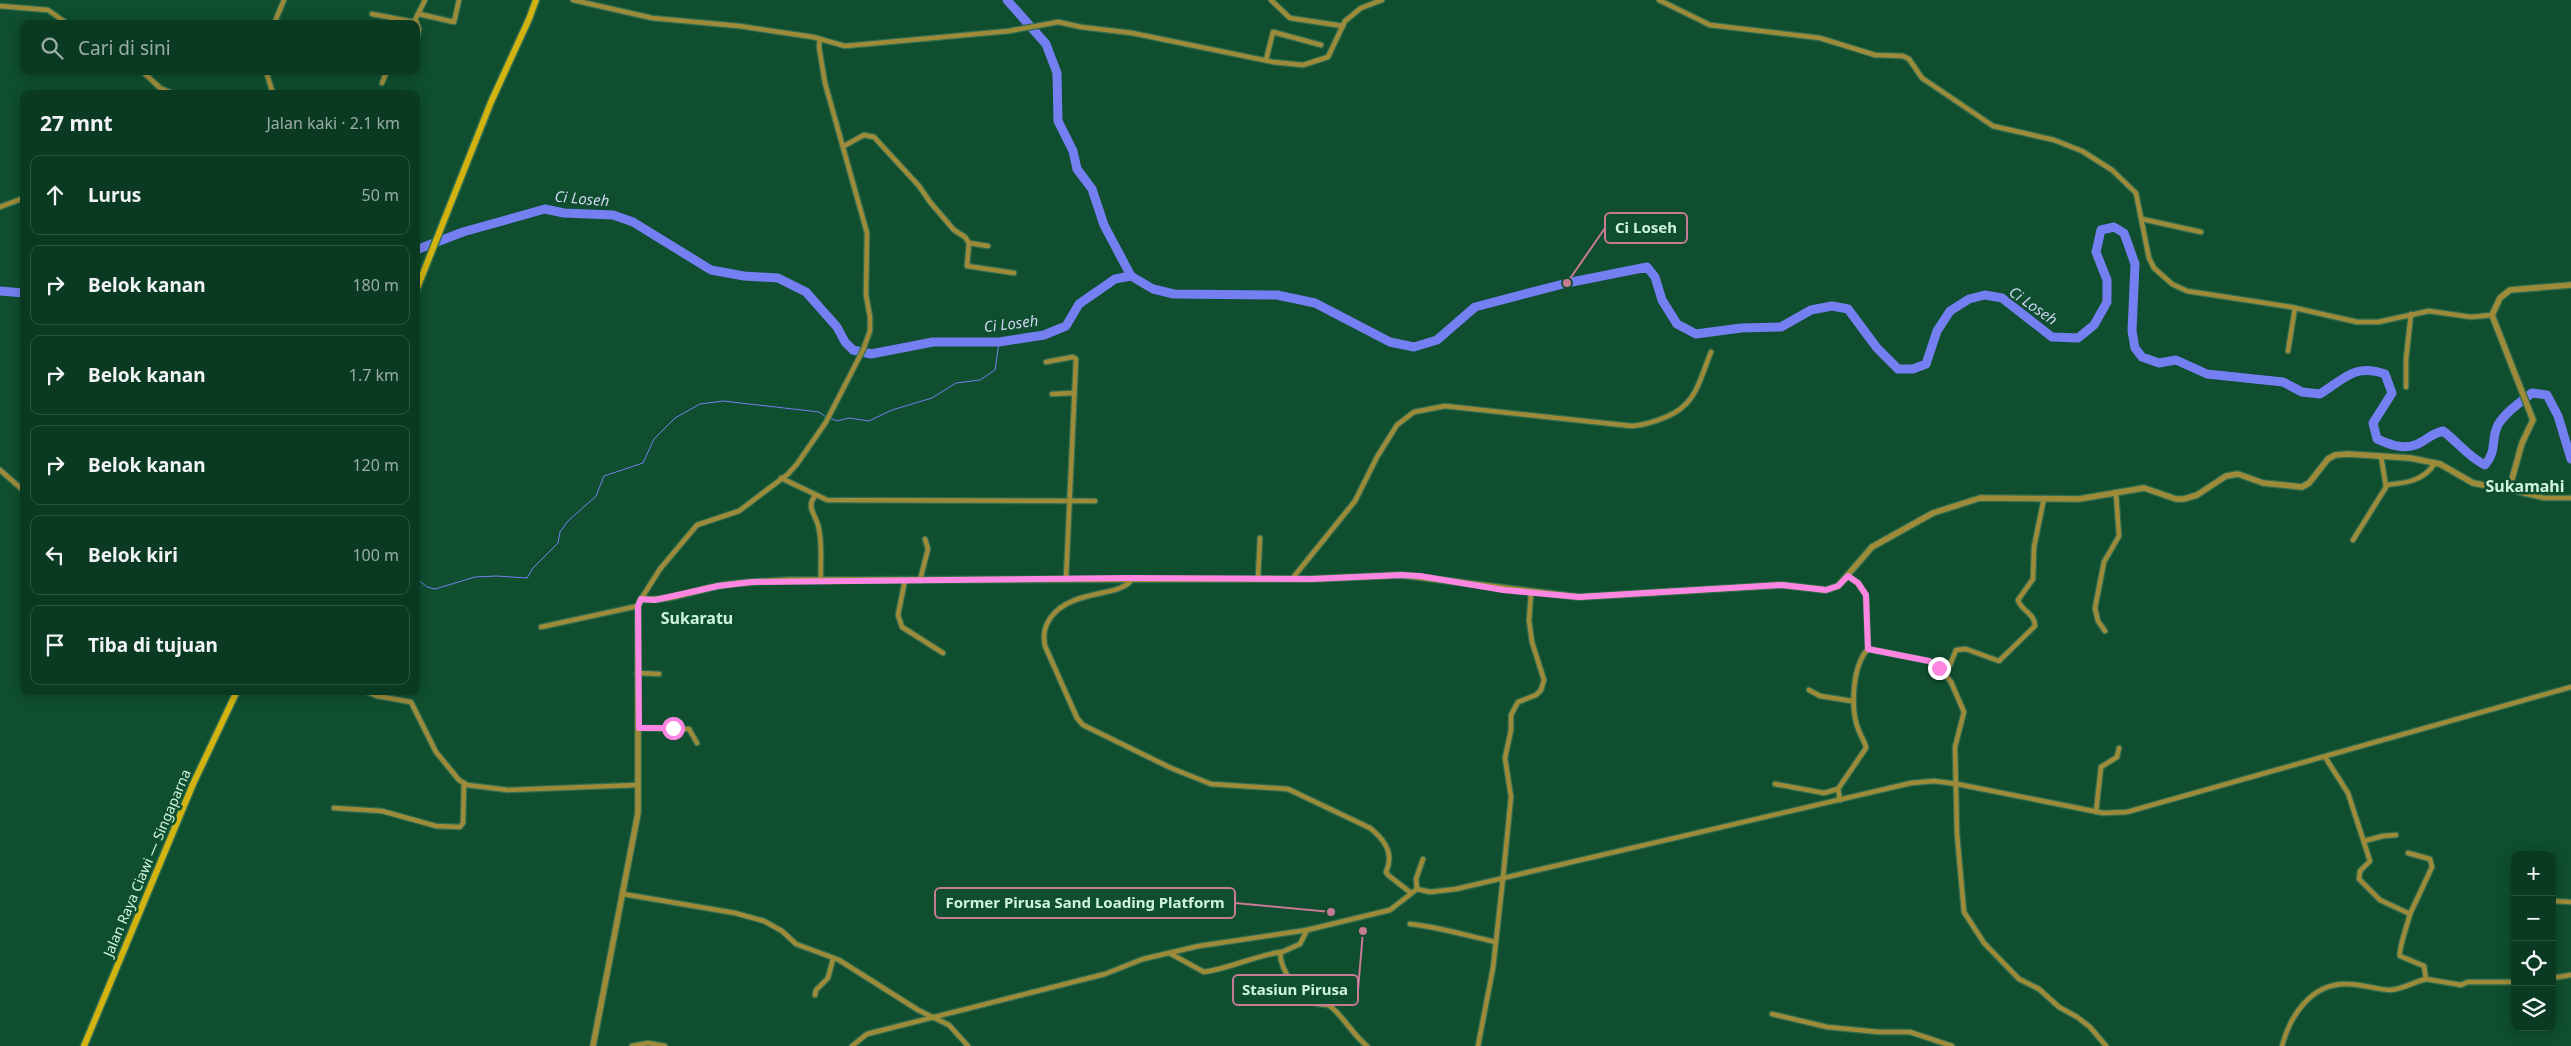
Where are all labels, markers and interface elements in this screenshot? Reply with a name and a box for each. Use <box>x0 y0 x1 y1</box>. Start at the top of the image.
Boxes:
search box <box>20 20 420 75</box>
icon: search <box>38 34 66 62</box>
text: Cari di sini <box>78 35 171 61</box>
text: 27 mnt <box>40 109 113 137</box>
text: Jalan kaki · 2.1 km <box>266 112 400 134</box>
icon: ahead <box>41 181 69 209</box>
text: Lurus <box>88 182 141 208</box>
text: 50 m <box>362 184 399 206</box>
water label: Ci Loseh <box>554 186 610 210</box>
callout: Ci Loseh <box>1605 213 1687 243</box>
text: Ci Loseh <box>1615 217 1677 237</box>
icon: right <box>41 271 69 299</box>
text: Belok kanan <box>88 272 205 298</box>
text: 180 m <box>352 274 399 296</box>
water label: Ci Loseh <box>2005 281 2062 329</box>
water label: Ci Loseh <box>982 310 1039 336</box>
icon: right <box>41 361 69 389</box>
text: Belok kanan <box>88 362 205 388</box>
text: 1.7 km <box>349 364 399 386</box>
icon: right <box>41 451 69 479</box>
text: Belok kanan <box>88 452 205 478</box>
text: 120 m <box>352 454 399 476</box>
district label: Sukamahi <box>2485 475 2565 497</box>
icon: left <box>41 541 69 569</box>
text: Belok kiri <box>88 542 178 568</box>
text: 100 m <box>352 544 399 566</box>
district label: Sukaratu <box>661 607 733 629</box>
icon: arrive <box>41 631 69 659</box>
text: Tiba di tujuan <box>88 632 218 658</box>
route end <box>1928 657 1951 680</box>
route start <box>662 717 685 740</box>
street label: Jalan Raya Ciawi — Singaparna <box>98 766 195 961</box>
map controls <box>2511 851 2556 1031</box>
button: + <box>2511 851 2556 896</box>
callout: Former Pirusa Sand Loading Platform <box>935 888 1235 918</box>
text: Former Pirusa Sand Loading Platform <box>945 892 1225 912</box>
button: − <box>2511 896 2556 941</box>
button: locate <box>2511 941 2556 986</box>
callout: Stasiun Pirusa <box>1233 975 1358 1005</box>
text: Stasiun Pirusa <box>1242 979 1348 999</box>
button: layers <box>2511 986 2556 1031</box>

